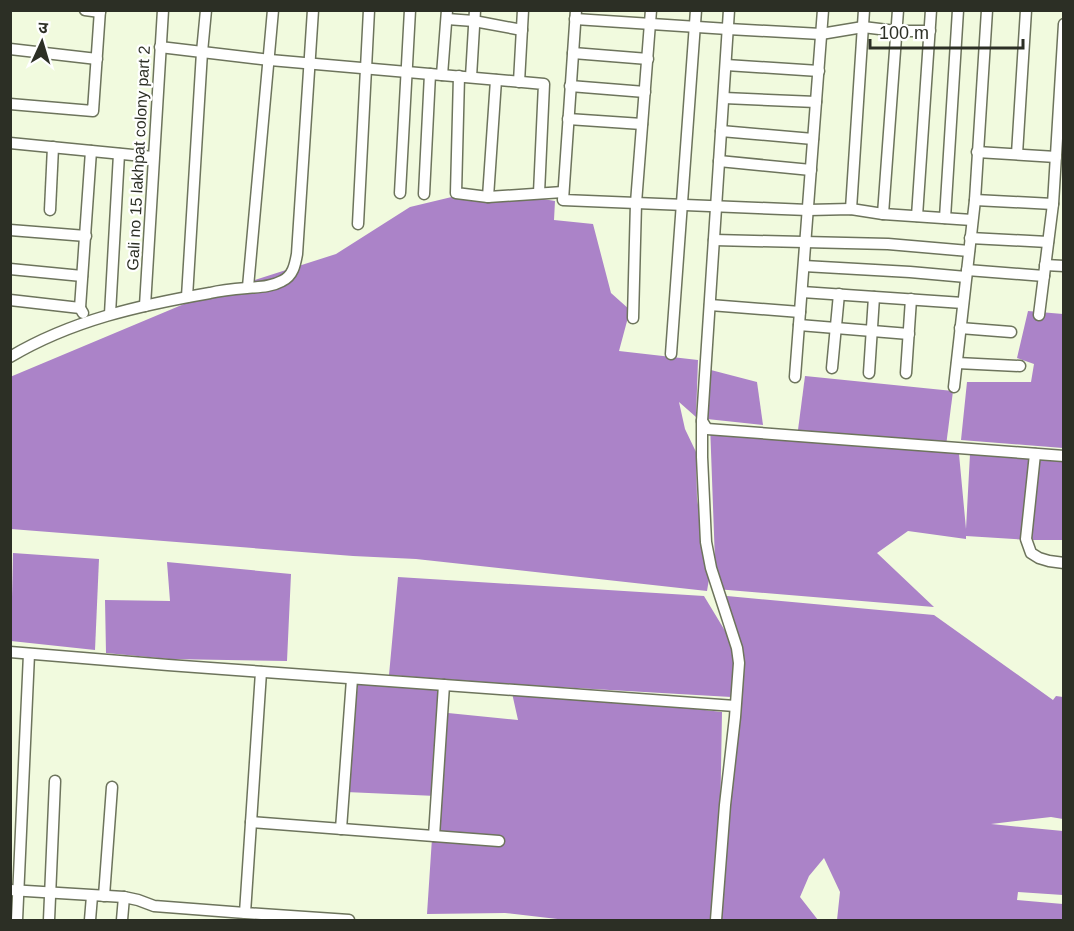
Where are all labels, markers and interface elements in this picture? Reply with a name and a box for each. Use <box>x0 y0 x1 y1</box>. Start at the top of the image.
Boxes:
north arrow <box>12 12 72 72</box>
scale bar <box>870 12 1023 50</box>
text: उ <box>38 19 49 36</box>
text: 100 m <box>879 23 929 43</box>
street label: Gali no 15 lakhpat colony part 2 <box>124 45 153 271</box>

